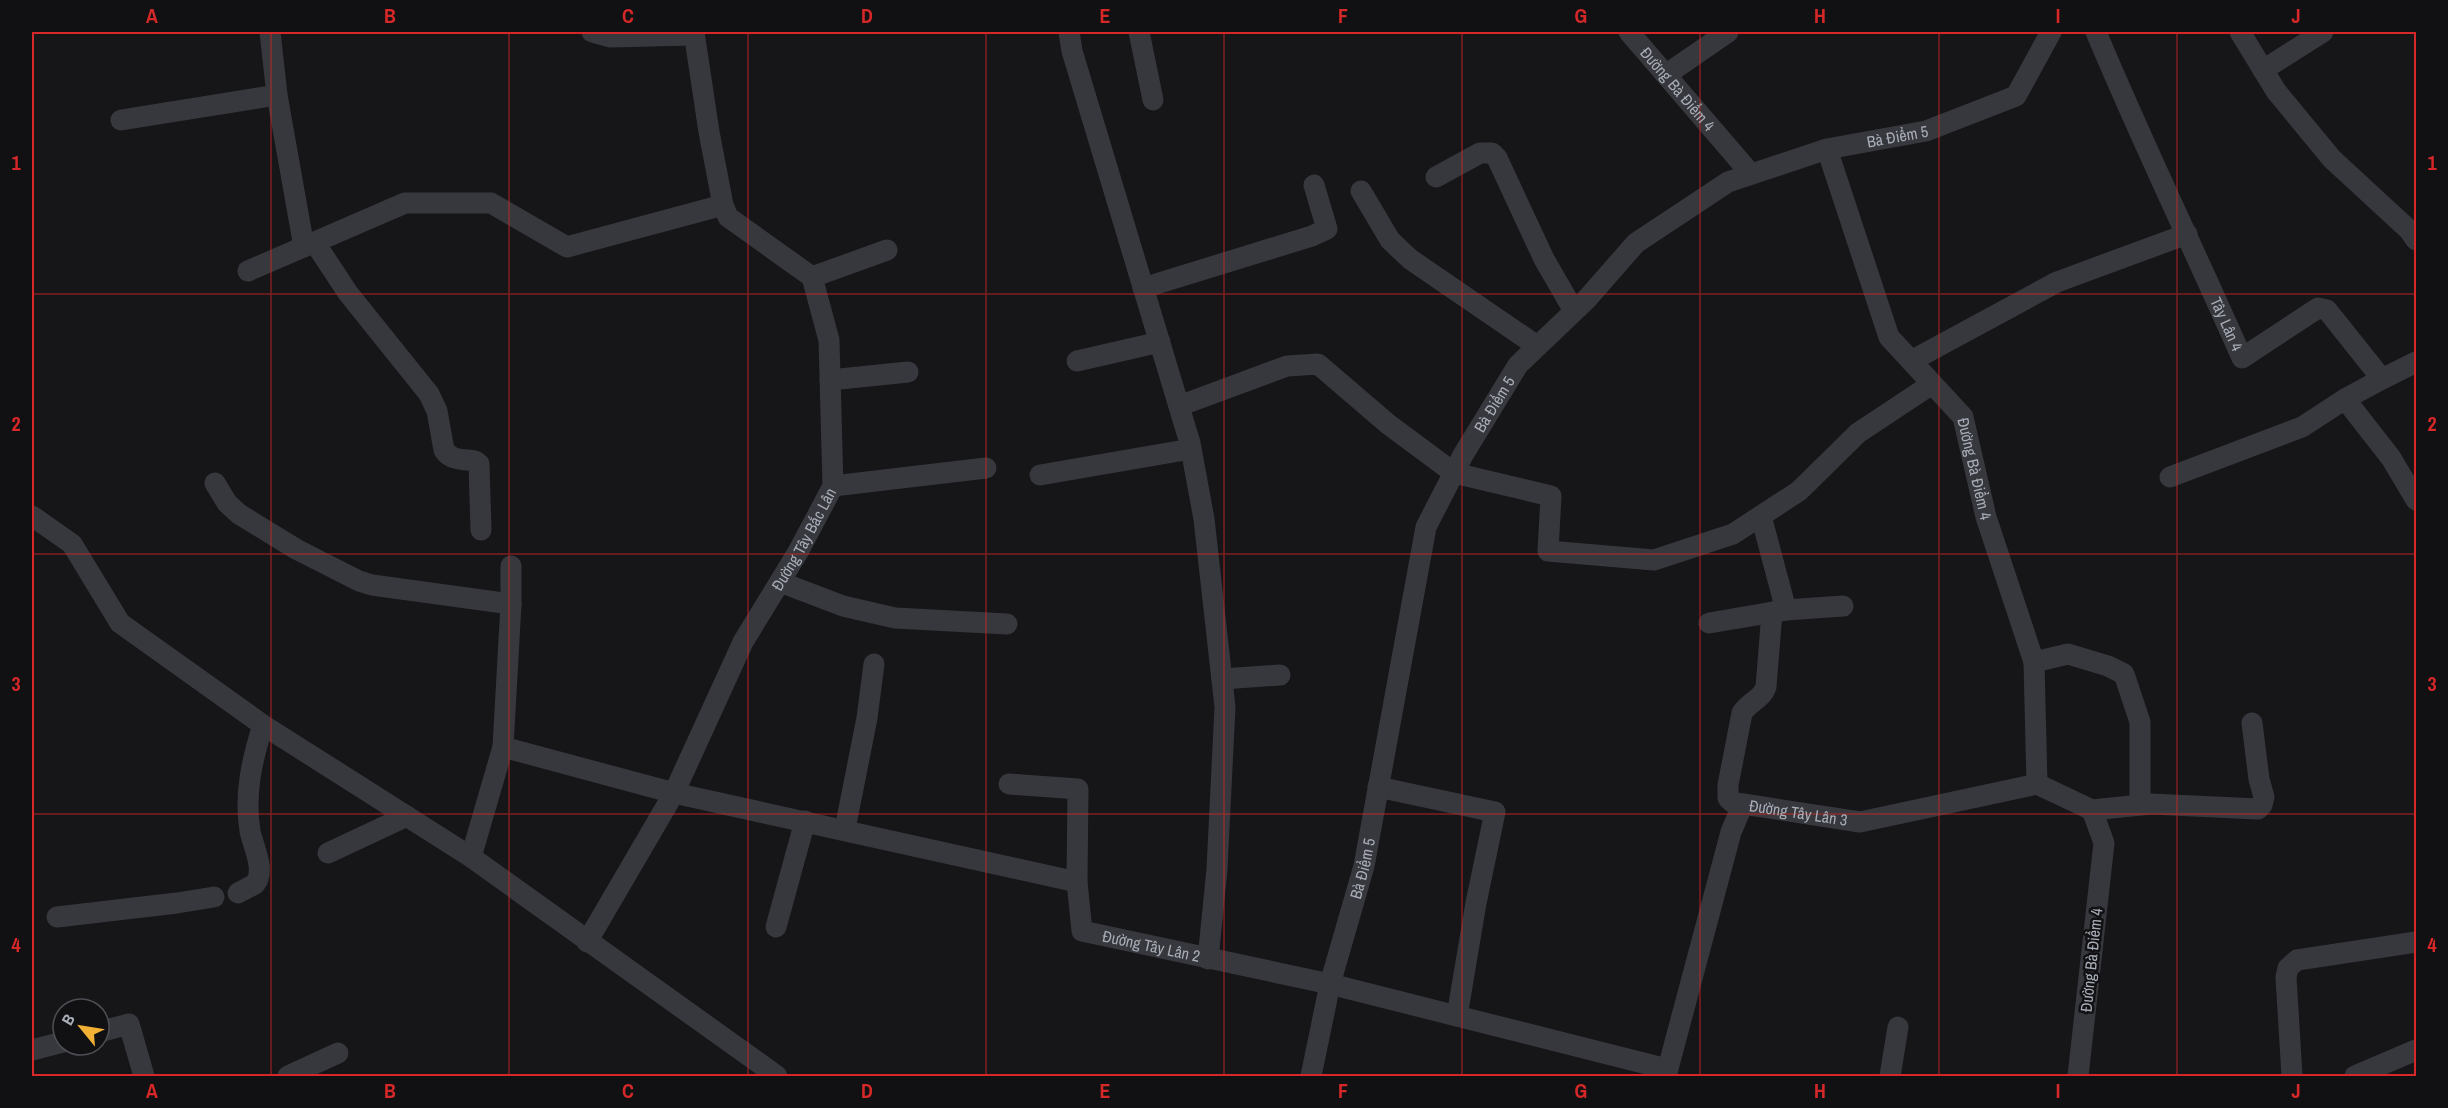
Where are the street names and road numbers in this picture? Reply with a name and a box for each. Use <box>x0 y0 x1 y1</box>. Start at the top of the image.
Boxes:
street label: Đường Bà Điểm 4 <box>1636 42 1720 136</box>
street label: Bà Điểm 5 <box>1865 120 1930 153</box>
street label: Tây Lân 4 <box>2205 293 2249 355</box>
street label: Bà Điểm 5 <box>1469 372 1520 436</box>
street label: Đường Bà Điểm 4 <box>1952 415 1997 522</box>
street label: Đường Tây Bắc Lân <box>766 484 841 595</box>
street label: Đường Tây Lân 3 <box>1748 794 1849 831</box>
street label: Bà Điểm 5 <box>1344 836 1380 901</box>
street label: Đường Bà Điểm 4 <box>2075 907 2107 1013</box>
street label: Đường Tây Lân 2 <box>1101 925 1202 967</box>

